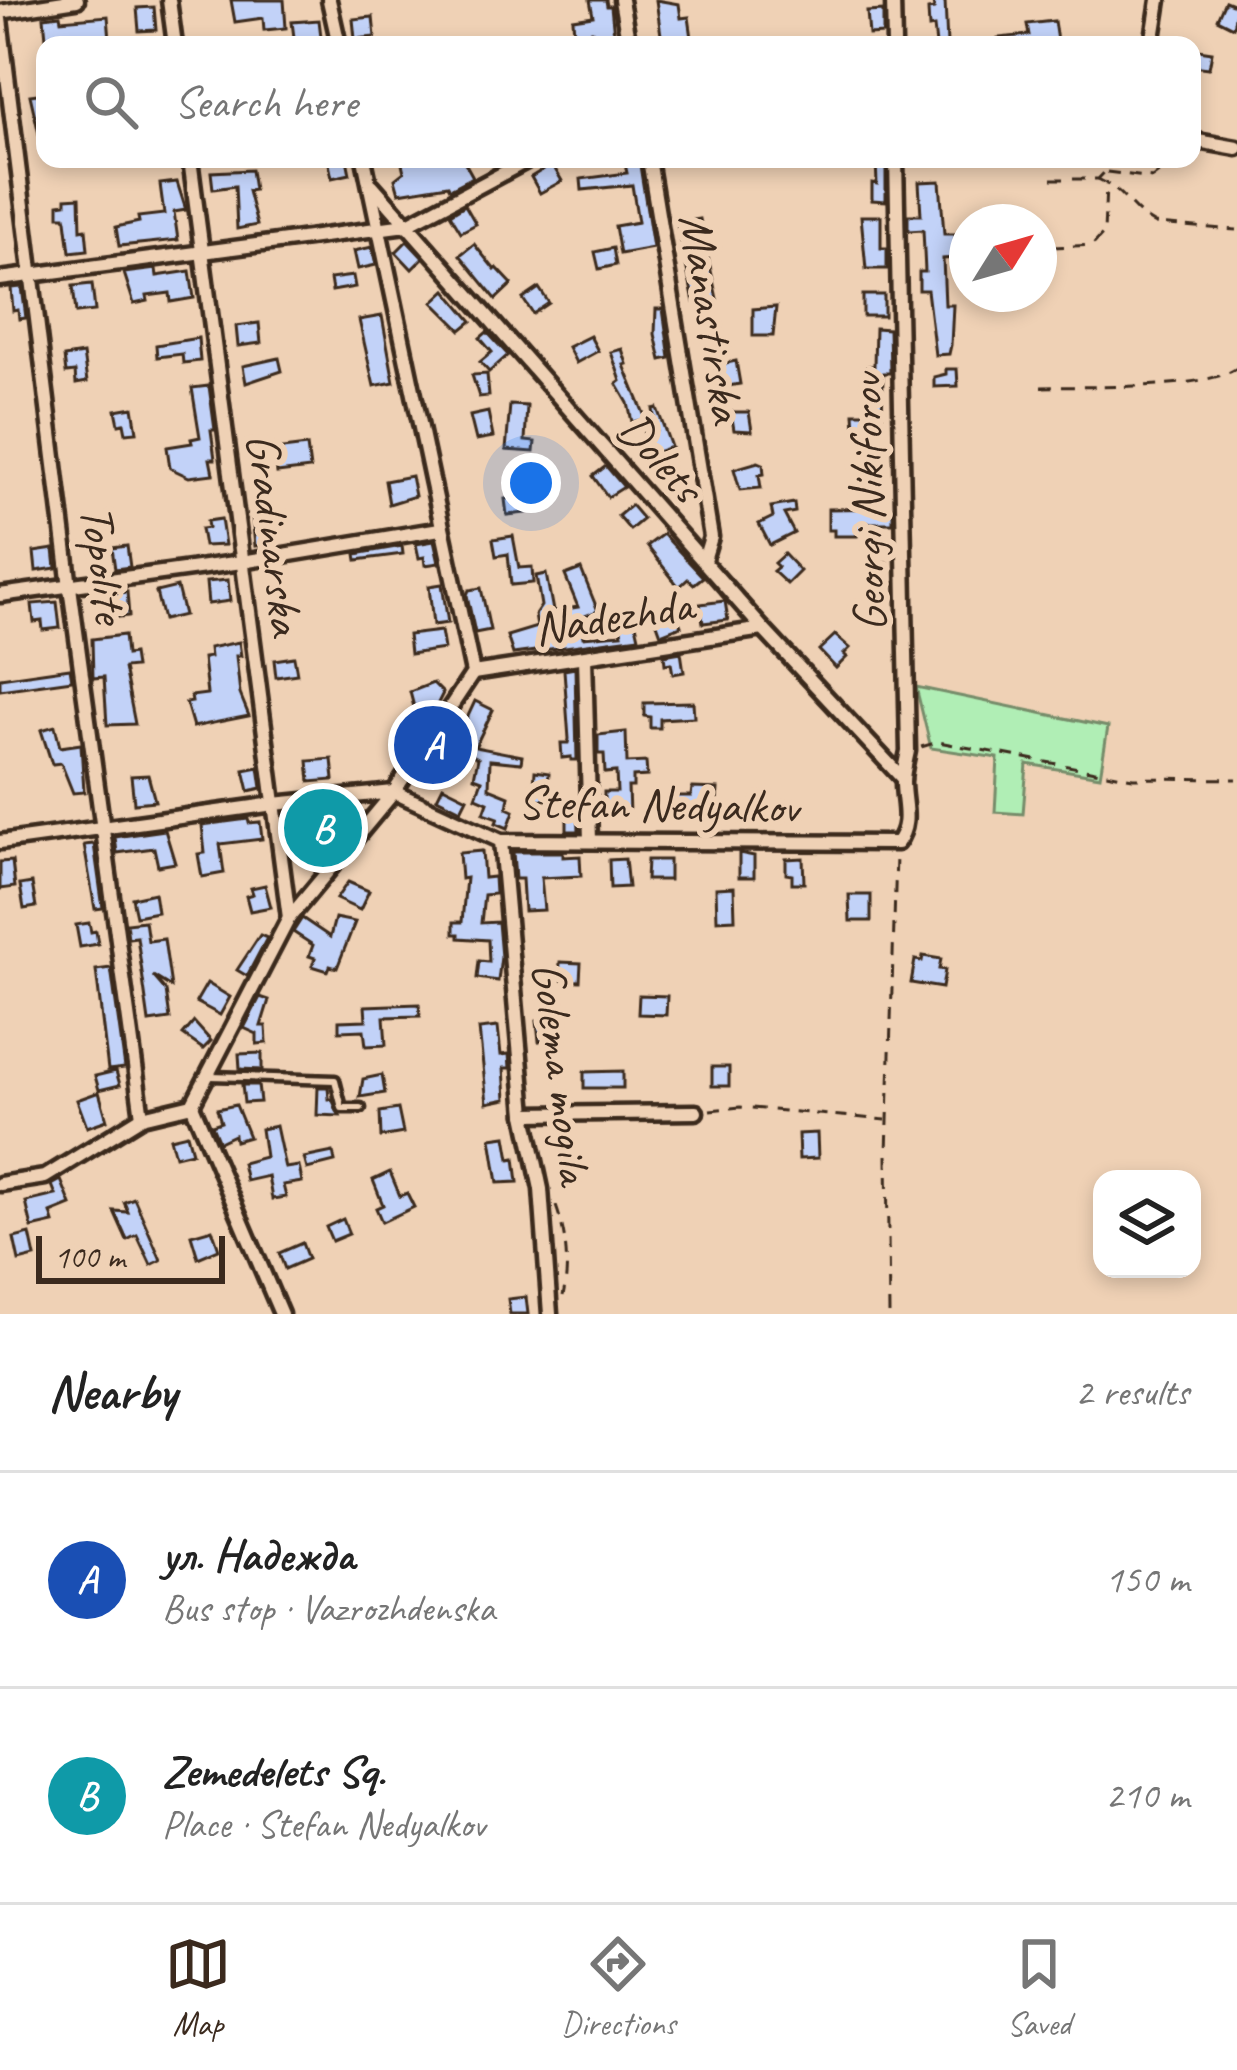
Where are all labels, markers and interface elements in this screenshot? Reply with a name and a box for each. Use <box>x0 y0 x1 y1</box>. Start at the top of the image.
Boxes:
search box <box>36 36 1201 168</box>
icon: search <box>78 69 144 135</box>
text: Search here <box>174 74 357 131</box>
north arrow <box>949 204 1057 312</box>
street label: Manastirska <box>666 210 759 429</box>
street label: Georgi Nikiforov <box>835 370 899 632</box>
street label: Dolets <box>605 399 720 517</box>
street label: Gradinarska <box>233 430 317 641</box>
your location <box>501 453 561 513</box>
street label: Topolite <box>67 502 141 630</box>
street label: Nadezhda <box>529 573 701 658</box>
pin: A <box>394 700 472 790</box>
street label: Stefan Nedyalkov <box>517 772 803 837</box>
pin: B <box>284 783 362 873</box>
street label: Golema mogila <box>519 959 606 1191</box>
map controls <box>1093 1170 1201 1278</box>
button: layers <box>1093 1170 1201 1278</box>
scale bar <box>36 1230 225 1283</box>
text: 100 m <box>54 1236 125 1278</box>
text: Nearby <box>48 1360 176 1424</box>
text: 2 results <box>1075 1368 1189 1417</box>
text: ул. Надежда <box>162 1527 355 1584</box>
text: A <box>77 1555 97 1604</box>
text: 150 m <box>1105 1555 1189 1604</box>
text: Bus stop · Vazrozhdenska <box>162 1584 495 1633</box>
text: Zemedelets Sq. <box>162 1743 385 1800</box>
text: B <box>77 1771 97 1820</box>
text: 210 m <box>1105 1771 1189 1820</box>
text: Place · Stefan Nedyalkov <box>162 1800 485 1849</box>
tab: Map <box>165 1931 231 2045</box>
tab: Directions <box>561 1931 676 2045</box>
tab: Saved <box>1006 1931 1072 2045</box>

